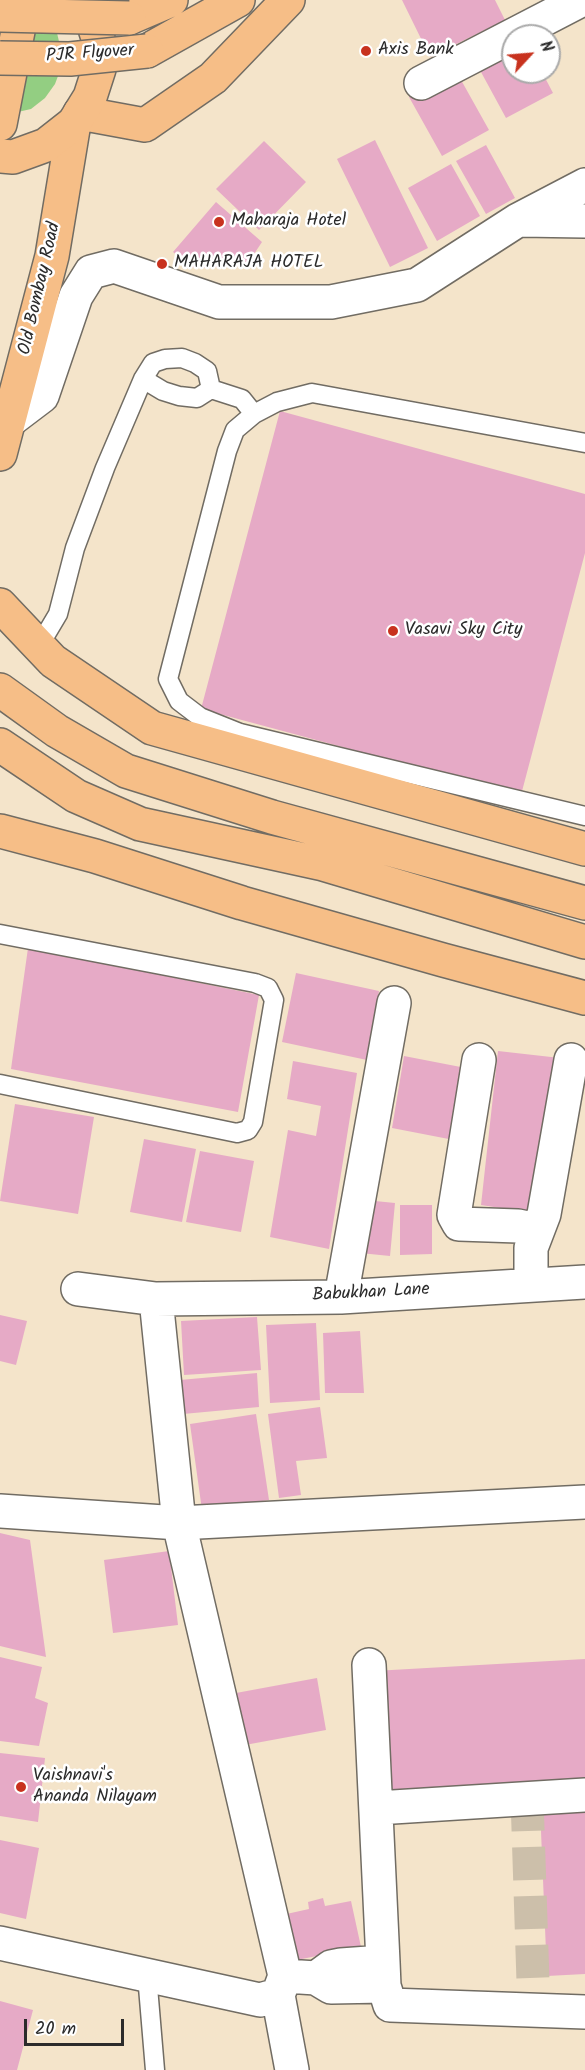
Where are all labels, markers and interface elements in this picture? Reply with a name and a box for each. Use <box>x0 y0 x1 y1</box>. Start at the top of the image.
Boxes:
north arrow <box>501 24 561 84</box>
text: N <box>532 37 559 57</box>
place label: Axis Bank <box>378 40 454 62</box>
street label: PJR Flyover <box>45 41 135 69</box>
marker: Axis Bank <box>359 44 373 58</box>
place label: Maharaja Hotel <box>231 211 346 233</box>
marker: Maharaja Hotel <box>212 215 226 229</box>
street label: Old Bombay Road <box>15 221 67 357</box>
place label: MAHARAJA HOTEL <box>174 253 323 275</box>
marker: MAHARAJA HOTEL <box>155 257 169 271</box>
place label: Vasavi Sky City <box>405 620 522 642</box>
marker: Vasavi Sky City <box>386 624 400 638</box>
street label: Babukhan Lane <box>312 1280 430 1308</box>
place label: Vaishnavi's Ananda Nilayam <box>33 1766 157 1808</box>
marker: Vaishnavi's Ananda Nilayam <box>14 1780 28 1794</box>
scale bar <box>27 2007 128 2045</box>
text: 20 m <box>35 2015 76 2044</box>

